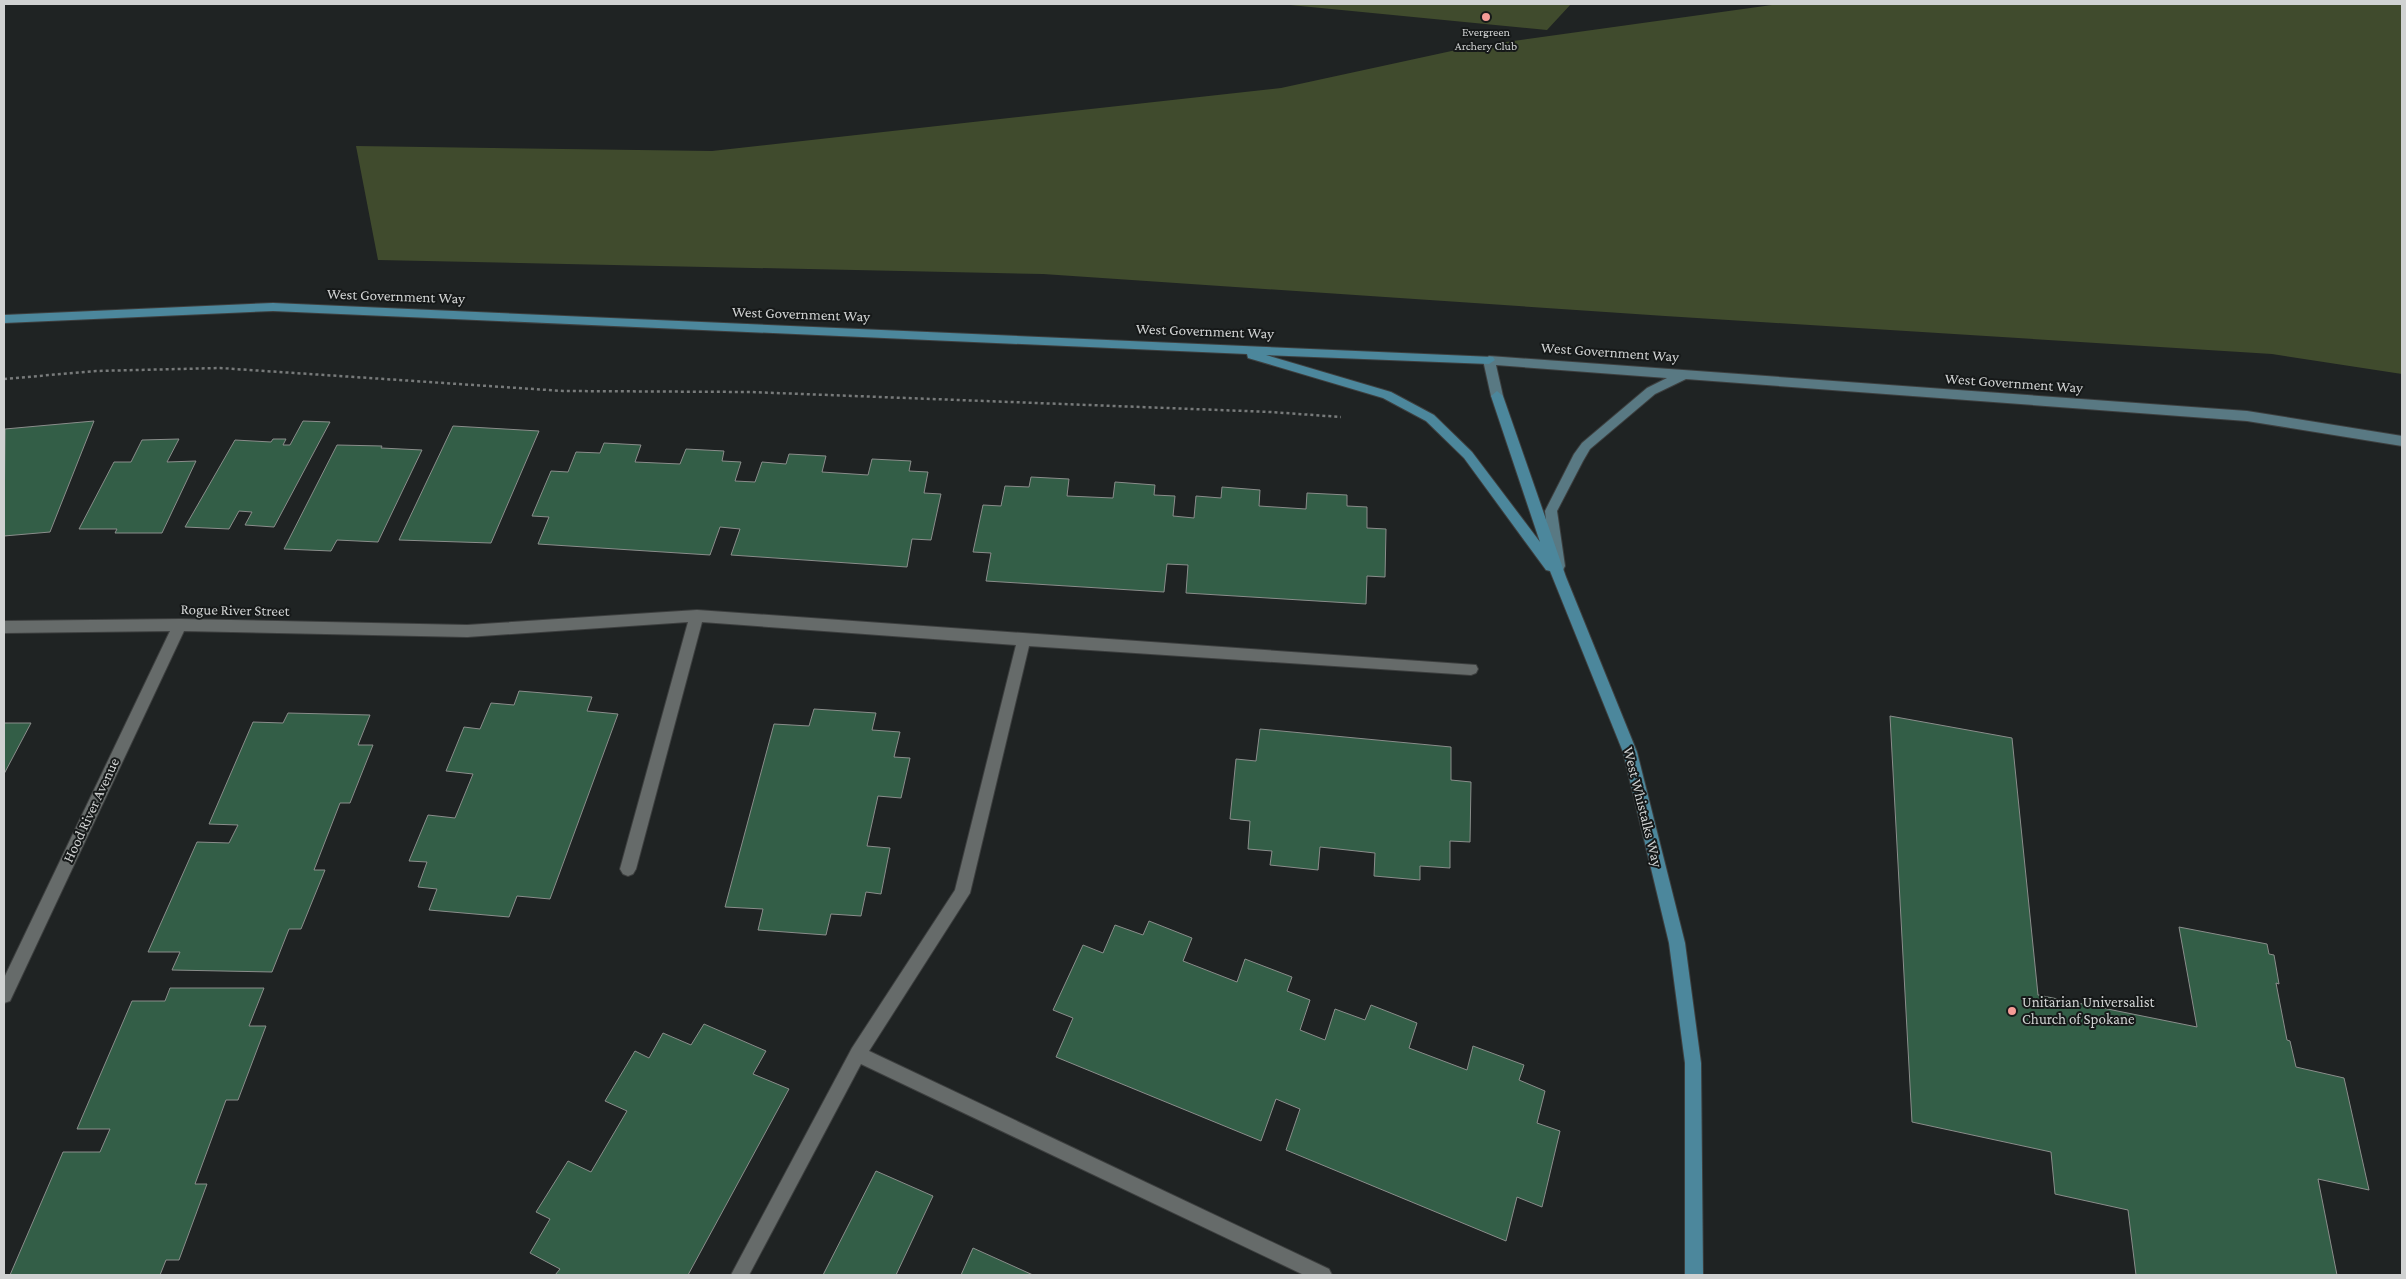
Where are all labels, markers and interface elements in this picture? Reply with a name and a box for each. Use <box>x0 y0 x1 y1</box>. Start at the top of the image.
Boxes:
marker: Evergreen Archery Club <box>1480 11 1492 23</box>
place label: Evergreen Archery Club <box>1455 25 1517 53</box>
street label: West Government Way <box>327 286 466 307</box>
street label: West Government Way <box>732 304 871 325</box>
street label: West Government Way <box>1136 321 1275 342</box>
street label: West Government Way <box>1540 339 1680 366</box>
street label: West Government Way <box>1944 370 2084 397</box>
street label: Rogue River Street <box>180 601 291 620</box>
street label: West Whistalks Way <box>1619 745 1666 869</box>
street label: Hood River Avenue <box>60 755 122 865</box>
place label: Unitarian Universalist Church of Spokane <box>2022 994 2156 1028</box>
marker: Unitarian Universalist Church of Spokane <box>2006 1005 2018 1017</box>

